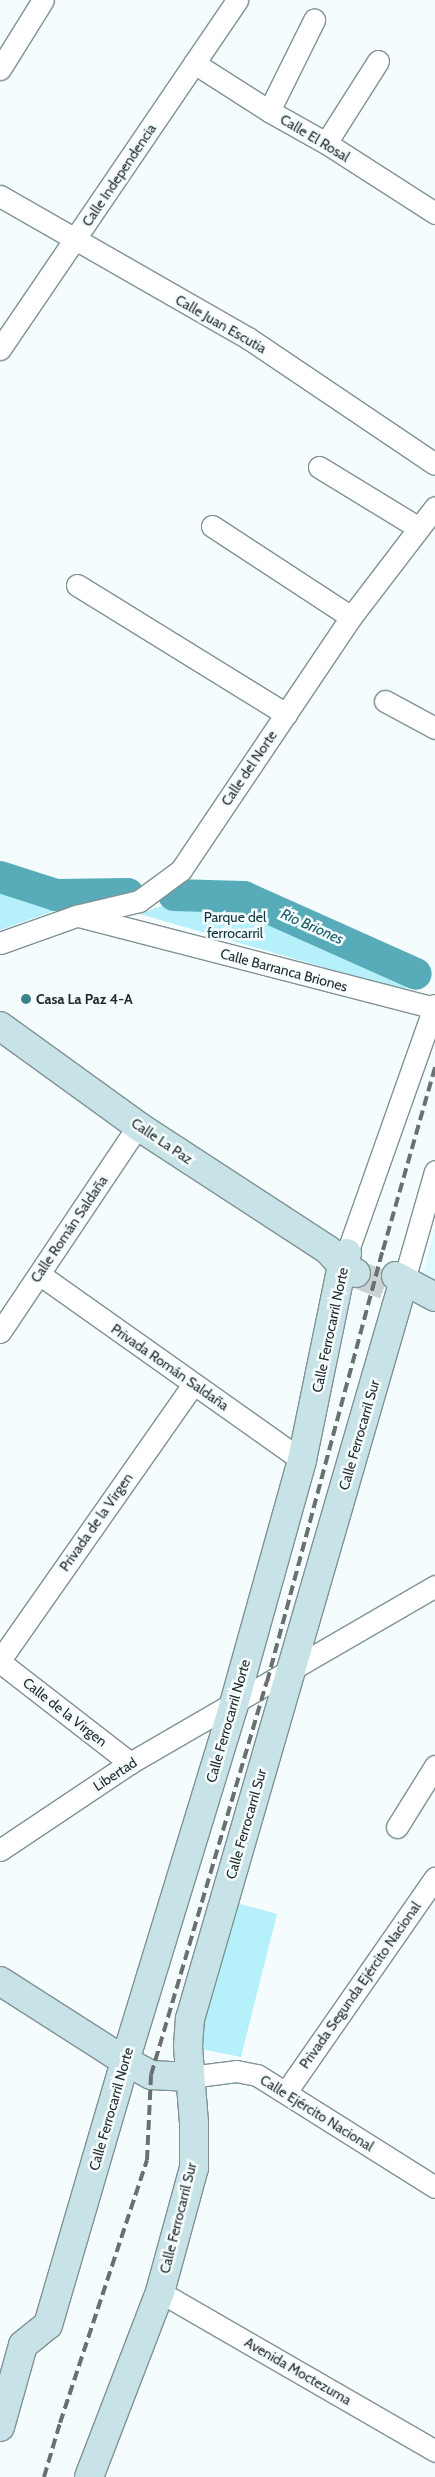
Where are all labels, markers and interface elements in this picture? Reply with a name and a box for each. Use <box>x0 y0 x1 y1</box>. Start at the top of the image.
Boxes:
street label: Calle El Rosal <box>277 111 353 165</box>
street label: Calle Independencia <box>78 121 160 229</box>
street label: Calle Juan Escutia <box>173 291 269 357</box>
street label: Calle del Norte <box>218 727 280 809</box>
water label: Rio Briones <box>278 905 346 949</box>
park label: Parque del ferrocarril <box>204 909 266 942</box>
street label: Calle Barranca Briones <box>219 945 349 995</box>
place label: Casa La Paz 4-A <box>36 991 133 1007</box>
marker: Casa La Paz 4-A <box>20 993 32 1005</box>
street label: Calle La Paz <box>128 1114 196 1168</box>
street label: Calle Román Saldaña <box>27 1172 111 1286</box>
street label: Calle Ferrocarril Norte <box>309 1266 351 1394</box>
street label: Privada Román Saldaña <box>108 1320 232 1414</box>
street label: Calle Ferrocarril Sur <box>335 1378 383 1492</box>
street label: Privada de la Virgen <box>56 1470 136 1574</box>
street label: Calle Ferrocarril Norte <box>202 1657 254 1785</box>
street label: Calle de la Virgen <box>20 1674 110 1750</box>
street label: Libertad <box>90 1754 140 1794</box>
street label: Calle Ferrocarril Sur <box>222 1767 270 1881</box>
street label: Privada Segunda Ejército Nacional <box>296 1898 424 2072</box>
street label: Calle Ferrocarril Norte <box>85 2045 137 2173</box>
street label: Calle Ejército Nacional <box>257 2071 377 2155</box>
street label: Calle Ferrocarril Sur <box>156 2161 200 2275</box>
street label: Avenida Moctezuma <box>242 2334 354 2408</box>

